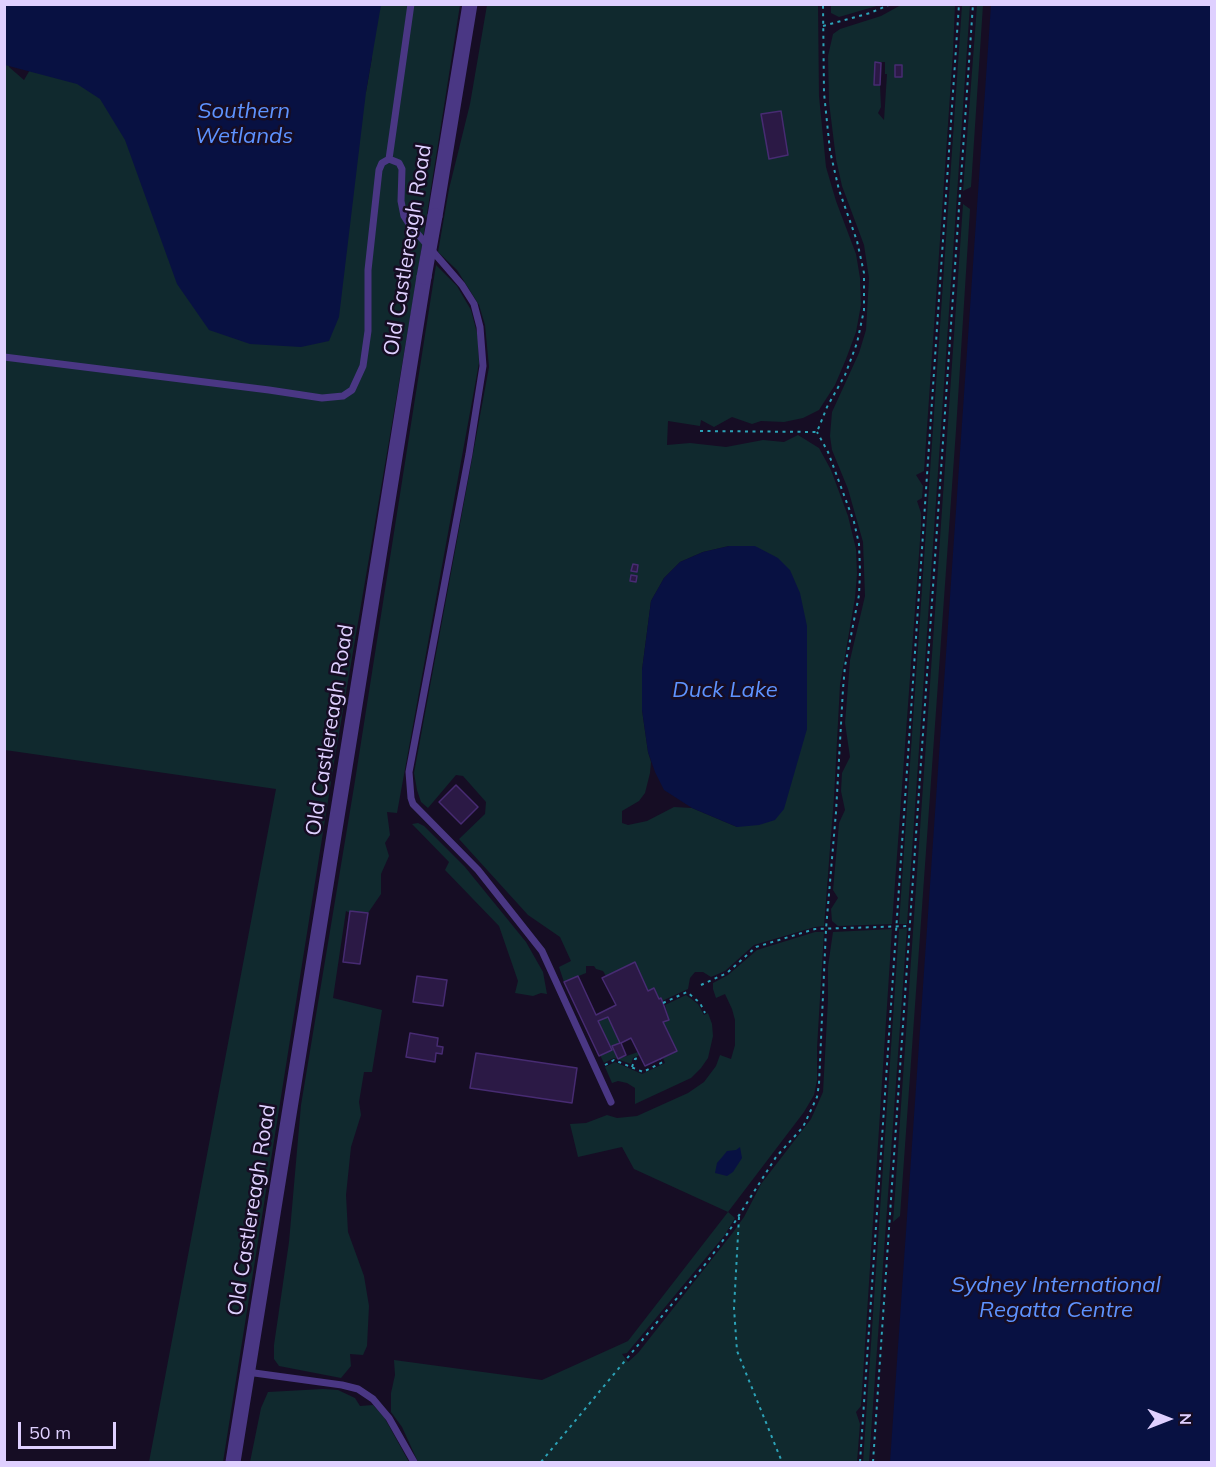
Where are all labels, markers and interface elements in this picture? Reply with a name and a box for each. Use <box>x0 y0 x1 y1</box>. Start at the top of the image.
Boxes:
water label: Southern Wetlands <box>195 98 293 150</box>
street label: Old Castlereagh Road <box>379 143 437 357</box>
street label: Old Castlereagh Road <box>301 623 359 837</box>
water label: Duck Lake <box>672 677 778 703</box>
street label: Old Castlereagh Road <box>223 1103 281 1317</box>
water label: Sydney International Regatta Centre <box>951 1272 1161 1324</box>
north arrow <box>1138 1389 1198 1449</box>
scale bar <box>21 1410 118 1448</box>
text: N <box>1176 1413 1196 1425</box>
text: 50 m <box>29 1421 71 1444</box>

